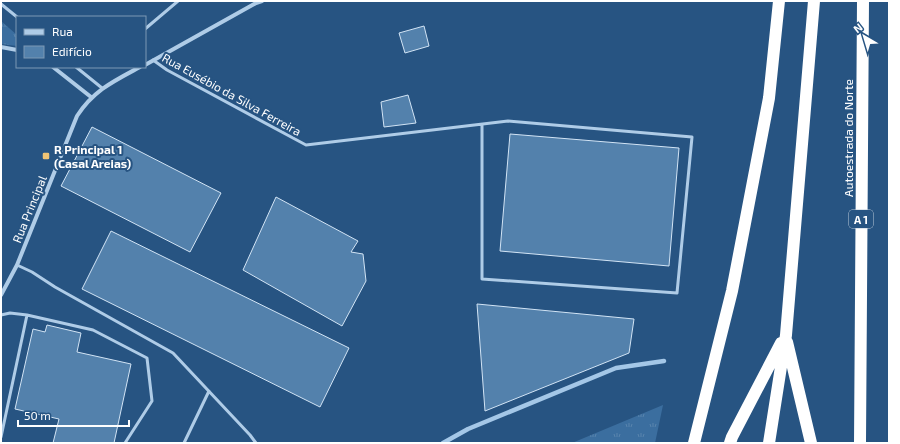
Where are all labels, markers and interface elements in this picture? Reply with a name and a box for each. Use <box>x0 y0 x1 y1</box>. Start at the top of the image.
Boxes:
legend <box>16 16 146 68</box>
north arrow <box>844 16 884 56</box>
text: N <box>850 20 865 35</box>
text: Rua <box>52 24 73 38</box>
text: Edifício <box>52 44 92 58</box>
street label: Rua Eusébio da Silva Ferreira <box>160 50 304 138</box>
street label: Autoestrada do Norte <box>841 79 855 197</box>
place label: R Principal 1 (Casal Areias) <box>54 142 131 170</box>
marker: R Principal 1 (Casal Areias) <box>41 151 51 161</box>
street label: Rua Principal <box>9 173 49 245</box>
road number: A 1 <box>849 210 873 228</box>
scale bar <box>18 402 129 428</box>
text: 50 m <box>24 408 51 422</box>

